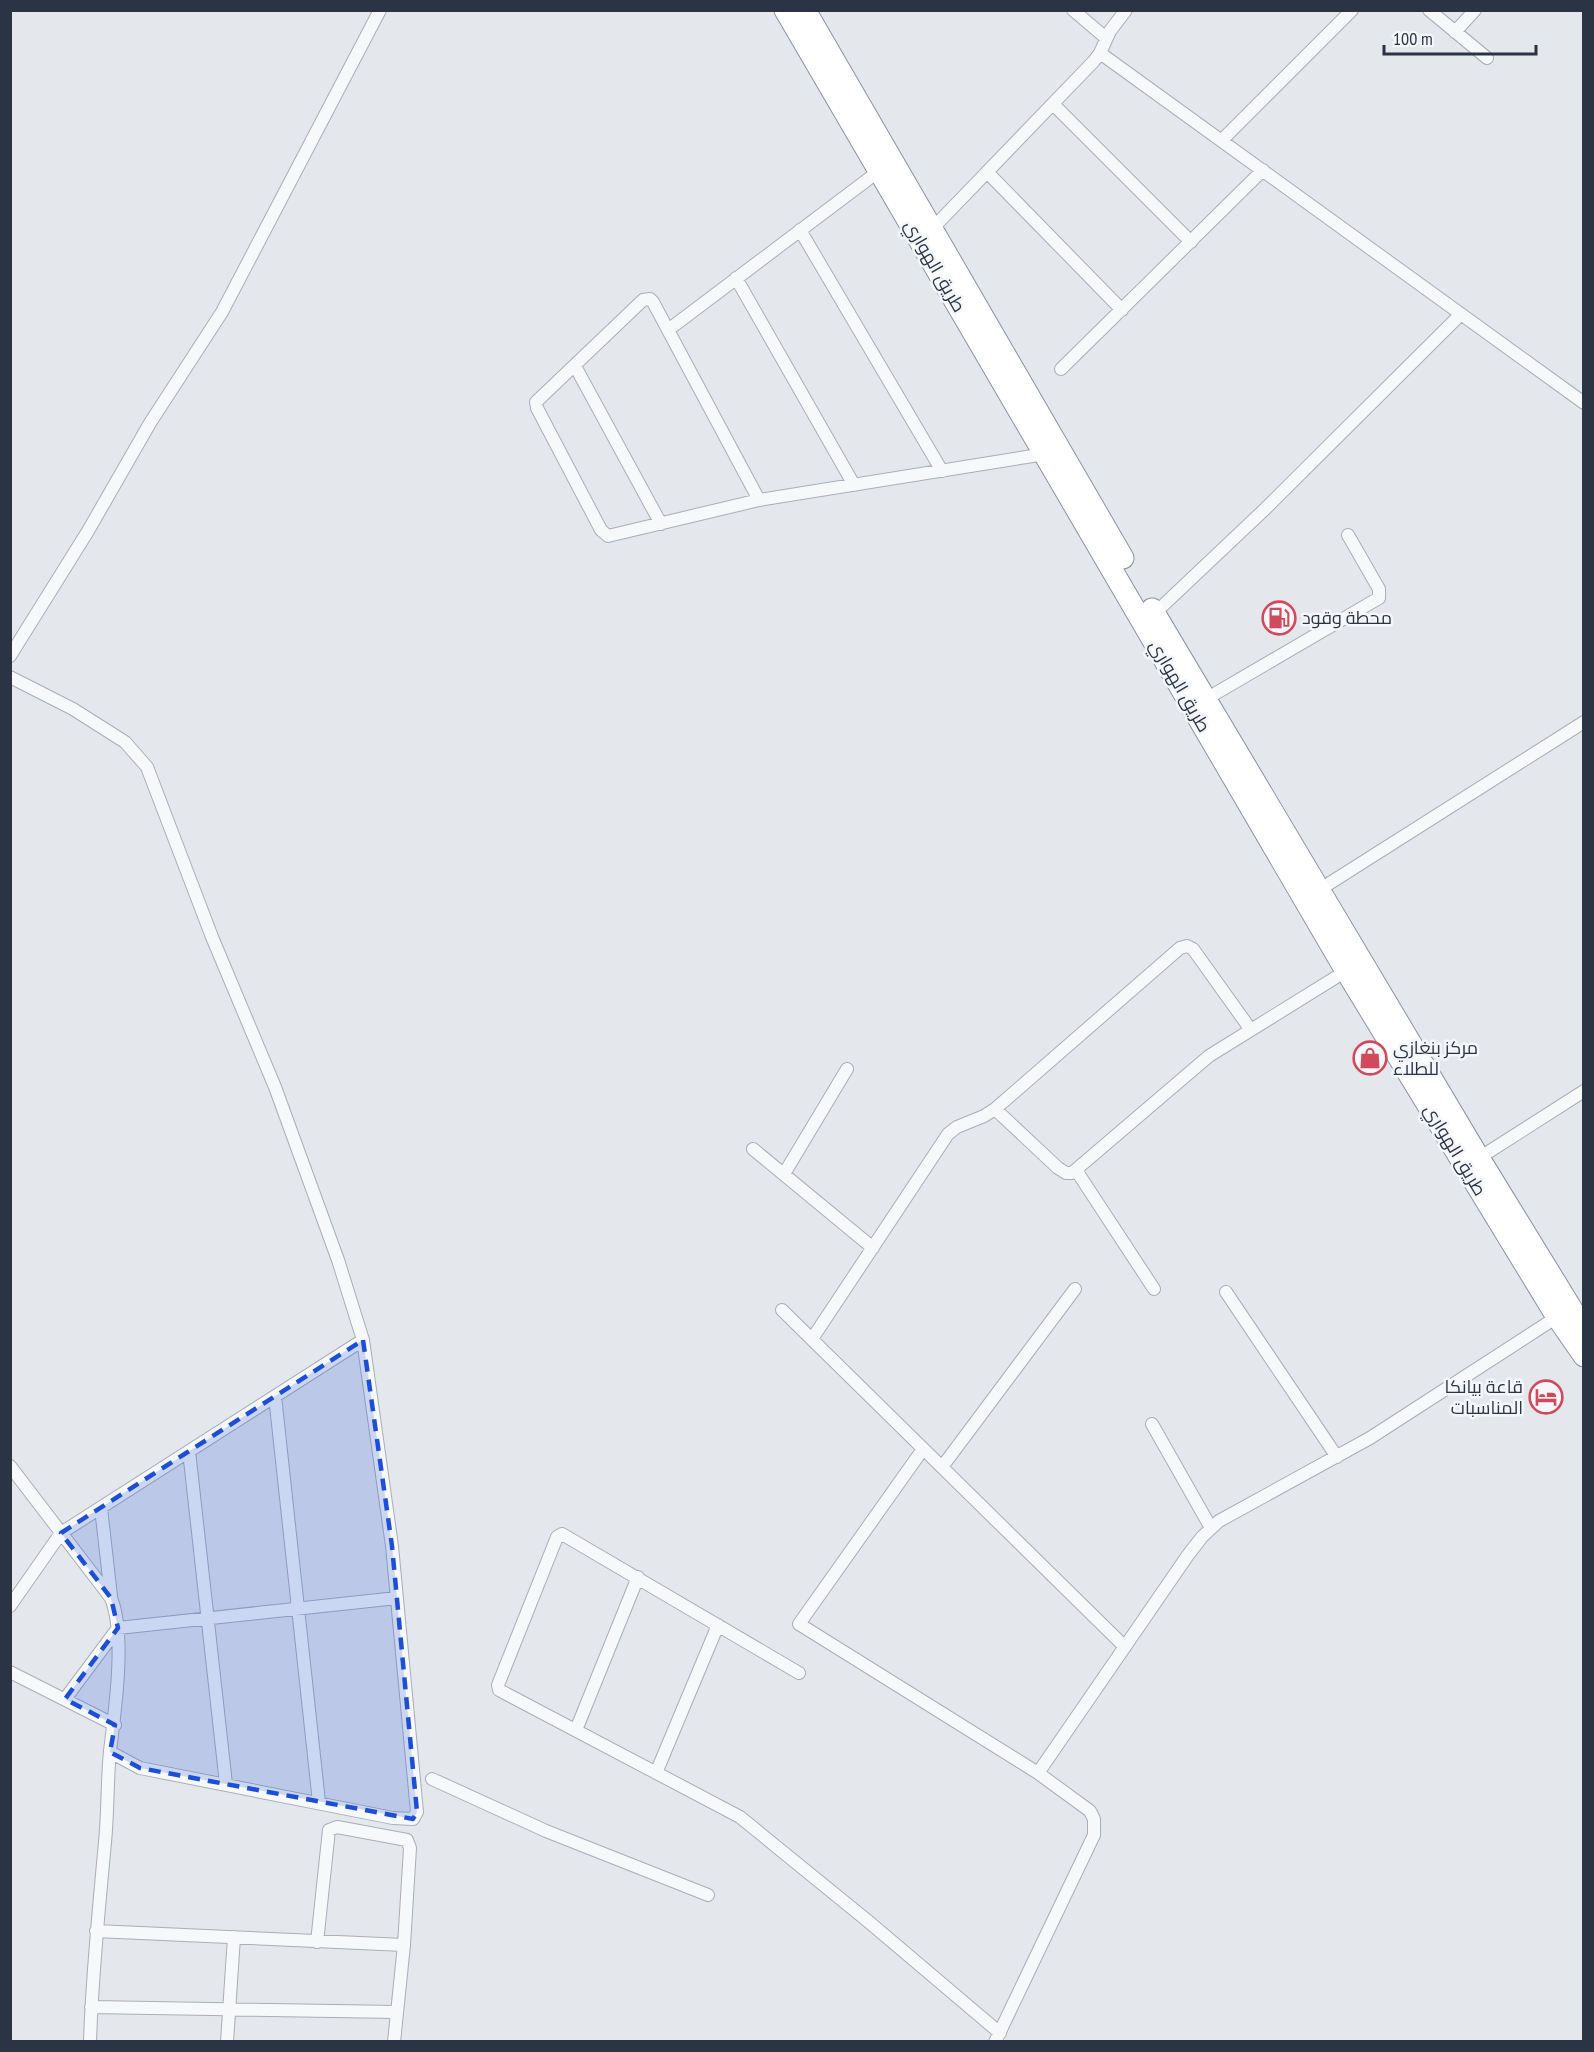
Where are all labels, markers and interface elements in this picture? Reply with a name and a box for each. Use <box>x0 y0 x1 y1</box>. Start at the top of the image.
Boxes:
scale bar <box>1384 18 1536 56</box>
text: 100 m <box>1393 27 1433 50</box>
street label: طريق الهواري <box>897 216 971 317</box>
fuel station icon: محطة وقود <box>1261 600 1297 636</box>
place label: محطة وقود <box>1302 606 1392 629</box>
street label: طريق الهواري <box>1142 636 1216 737</box>
place label: مركز بنغازي للطلاء <box>1393 1036 1478 1080</box>
shop icon: مركز بنغازي للطلاء <box>1352 1040 1388 1076</box>
street label: طريق الهواري <box>1417 1100 1492 1201</box>
place label: قاعة بيانكا المناسبات <box>1445 1375 1523 1419</box>
hotel icon: قاعة بيانكا المناسبات <box>1528 1379 1564 1415</box>

